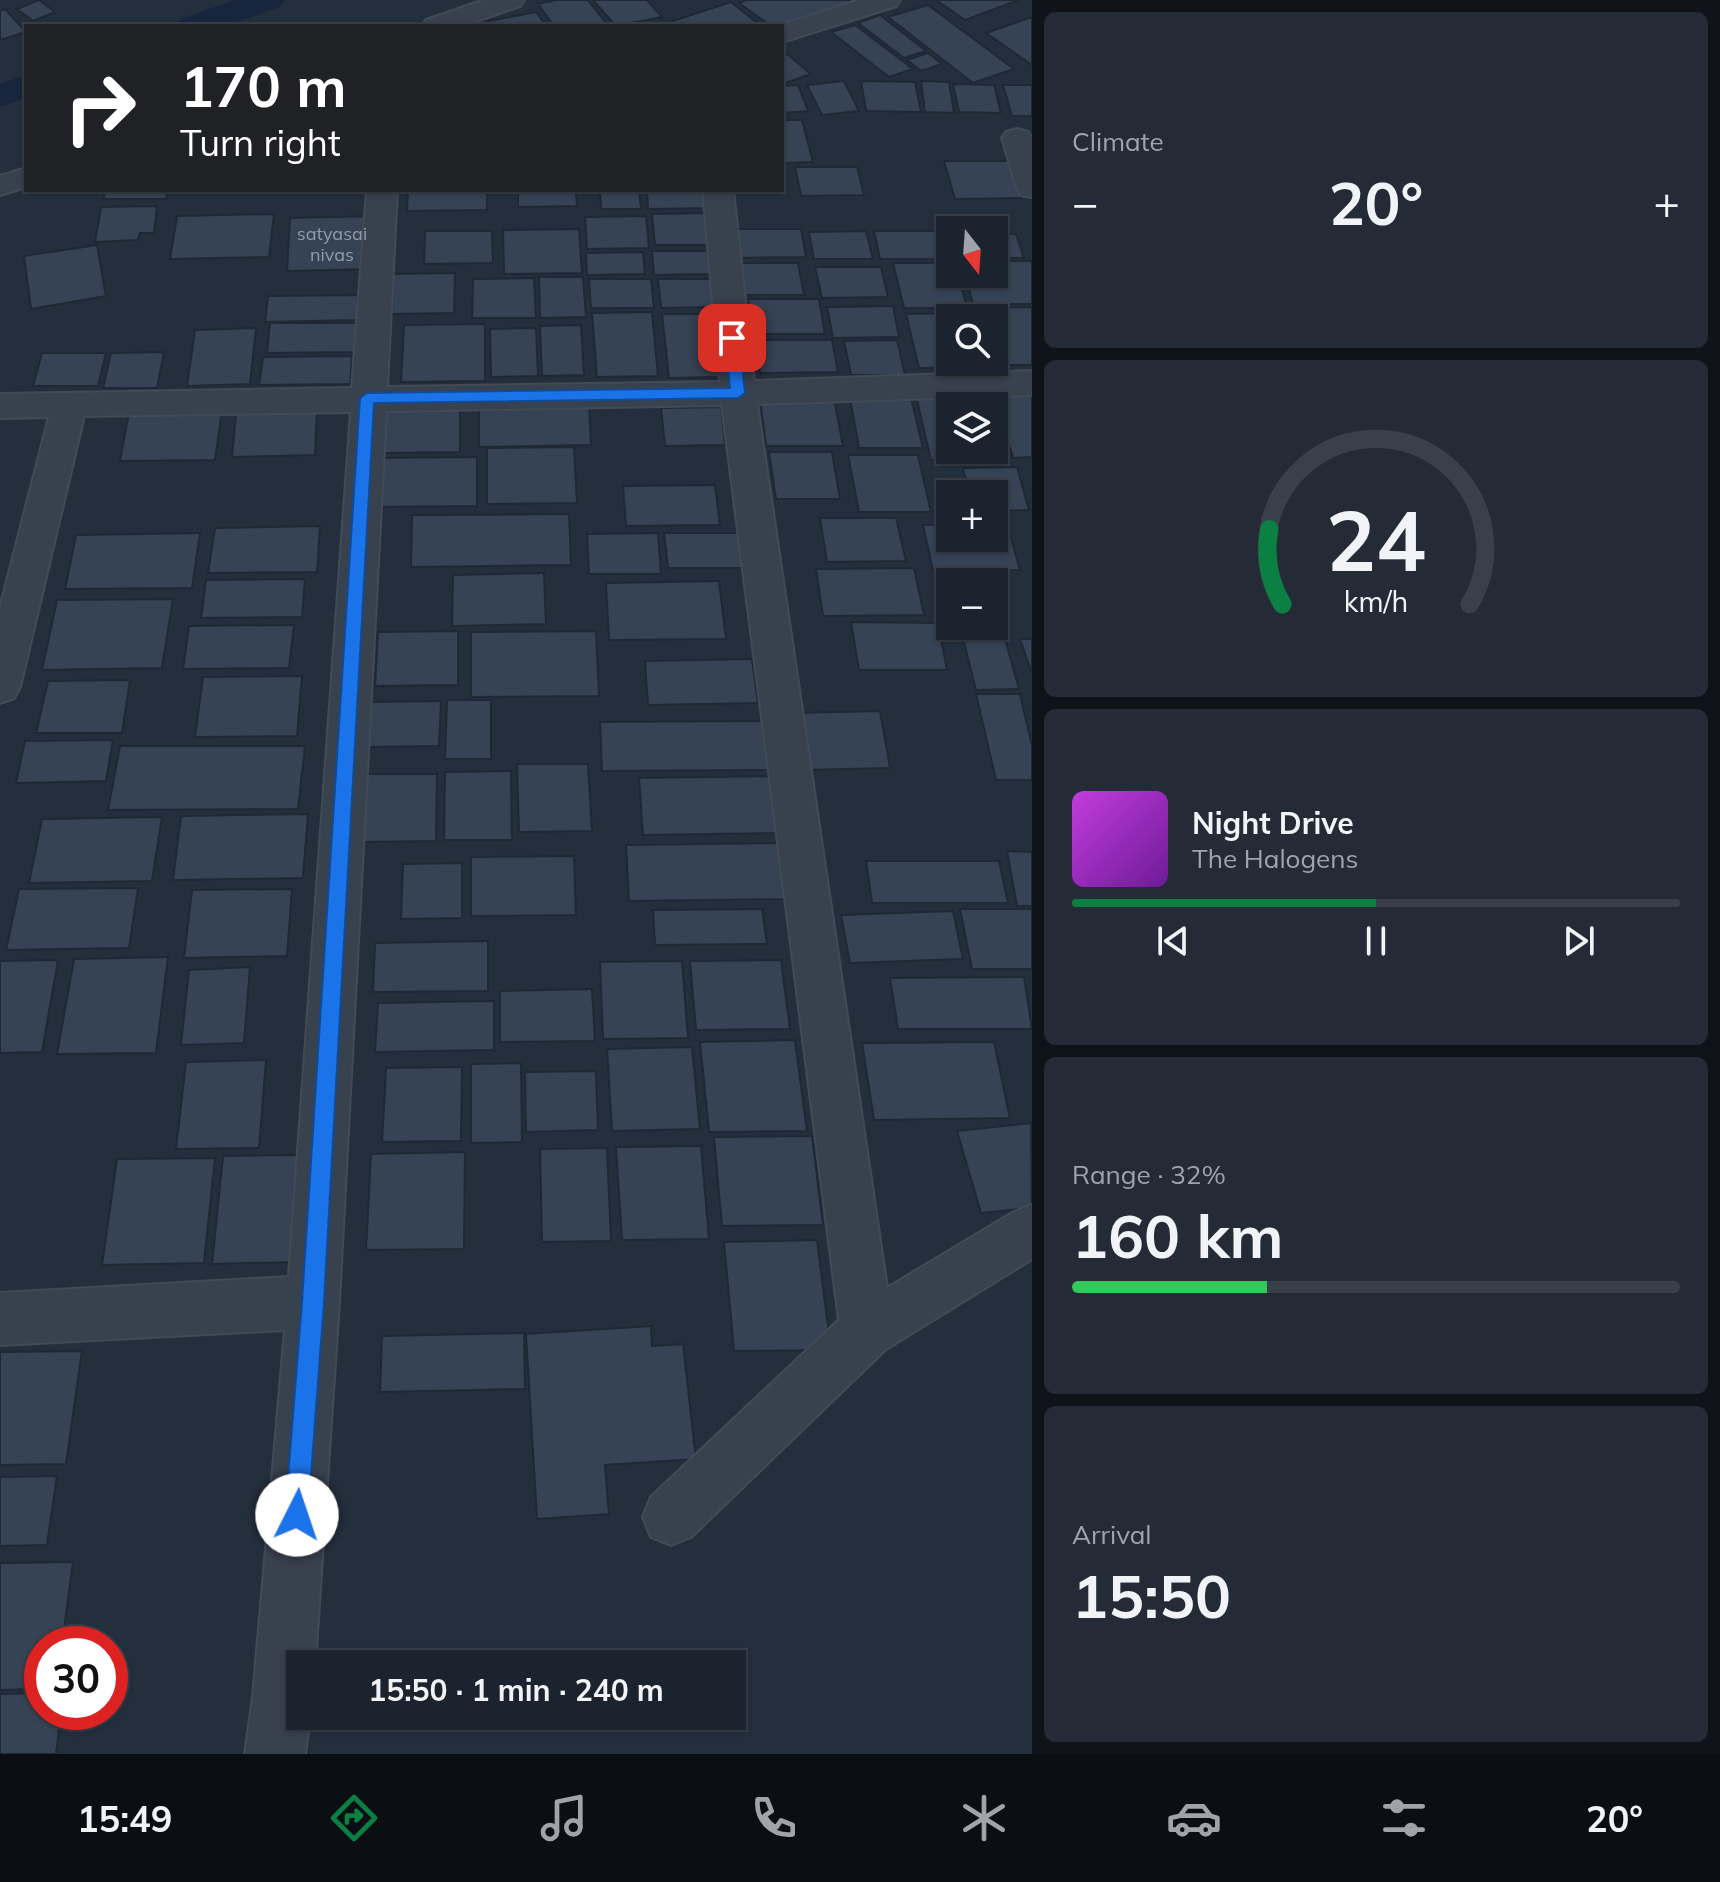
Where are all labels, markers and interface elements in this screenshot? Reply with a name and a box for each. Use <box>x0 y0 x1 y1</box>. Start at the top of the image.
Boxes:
text: 170 m <box>180 51 347 121</box>
icon: right <box>48 56 152 160</box>
text: Turn right <box>180 120 341 165</box>
text: Climate <box>1072 125 1164 158</box>
text: 20° <box>1329 165 1423 240</box>
text: − <box>1072 175 1098 230</box>
text: + <box>1654 175 1680 230</box>
north arrow <box>936 216 1008 288</box>
map controls <box>936 216 1008 640</box>
house number: satyasai nivas <box>297 222 367 266</box>
pin <box>698 304 766 372</box>
button: search <box>936 304 1008 376</box>
icon: arrive <box>710 316 754 360</box>
button: layers <box>936 392 1008 464</box>
button: + <box>936 480 1008 552</box>
text: 24 <box>1326 486 1426 591</box>
button: − <box>936 568 1008 640</box>
text: km/h <box>1344 583 1408 619</box>
text: Night Drive <box>1192 804 1354 842</box>
text: The Halogens <box>1192 842 1358 875</box>
icon: previous <box>1151 919 1195 963</box>
icon: pause <box>1354 919 1398 963</box>
icon: next <box>1557 919 1601 963</box>
text: Range · 32% <box>1072 1158 1226 1191</box>
text: 160 km <box>1072 1198 1284 1273</box>
position arrow <box>255 1473 339 1557</box>
text: Arrival <box>1072 1518 1152 1551</box>
text: 15:50 <box>1072 1558 1231 1633</box>
speed limit sign: 30 <box>24 1626 128 1730</box>
text: 15:50 · 1 min · 240 m <box>368 1671 664 1709</box>
icon: directions <box>326 1790 382 1846</box>
icon: music <box>536 1790 592 1846</box>
icon: phone <box>746 1790 802 1846</box>
icon: climate <box>956 1790 1012 1846</box>
icon: car <box>1166 1790 1222 1846</box>
icon: filters <box>1376 1790 1432 1846</box>
text: 15:49 <box>77 1796 172 1841</box>
text: 20° <box>1586 1796 1643 1841</box>

